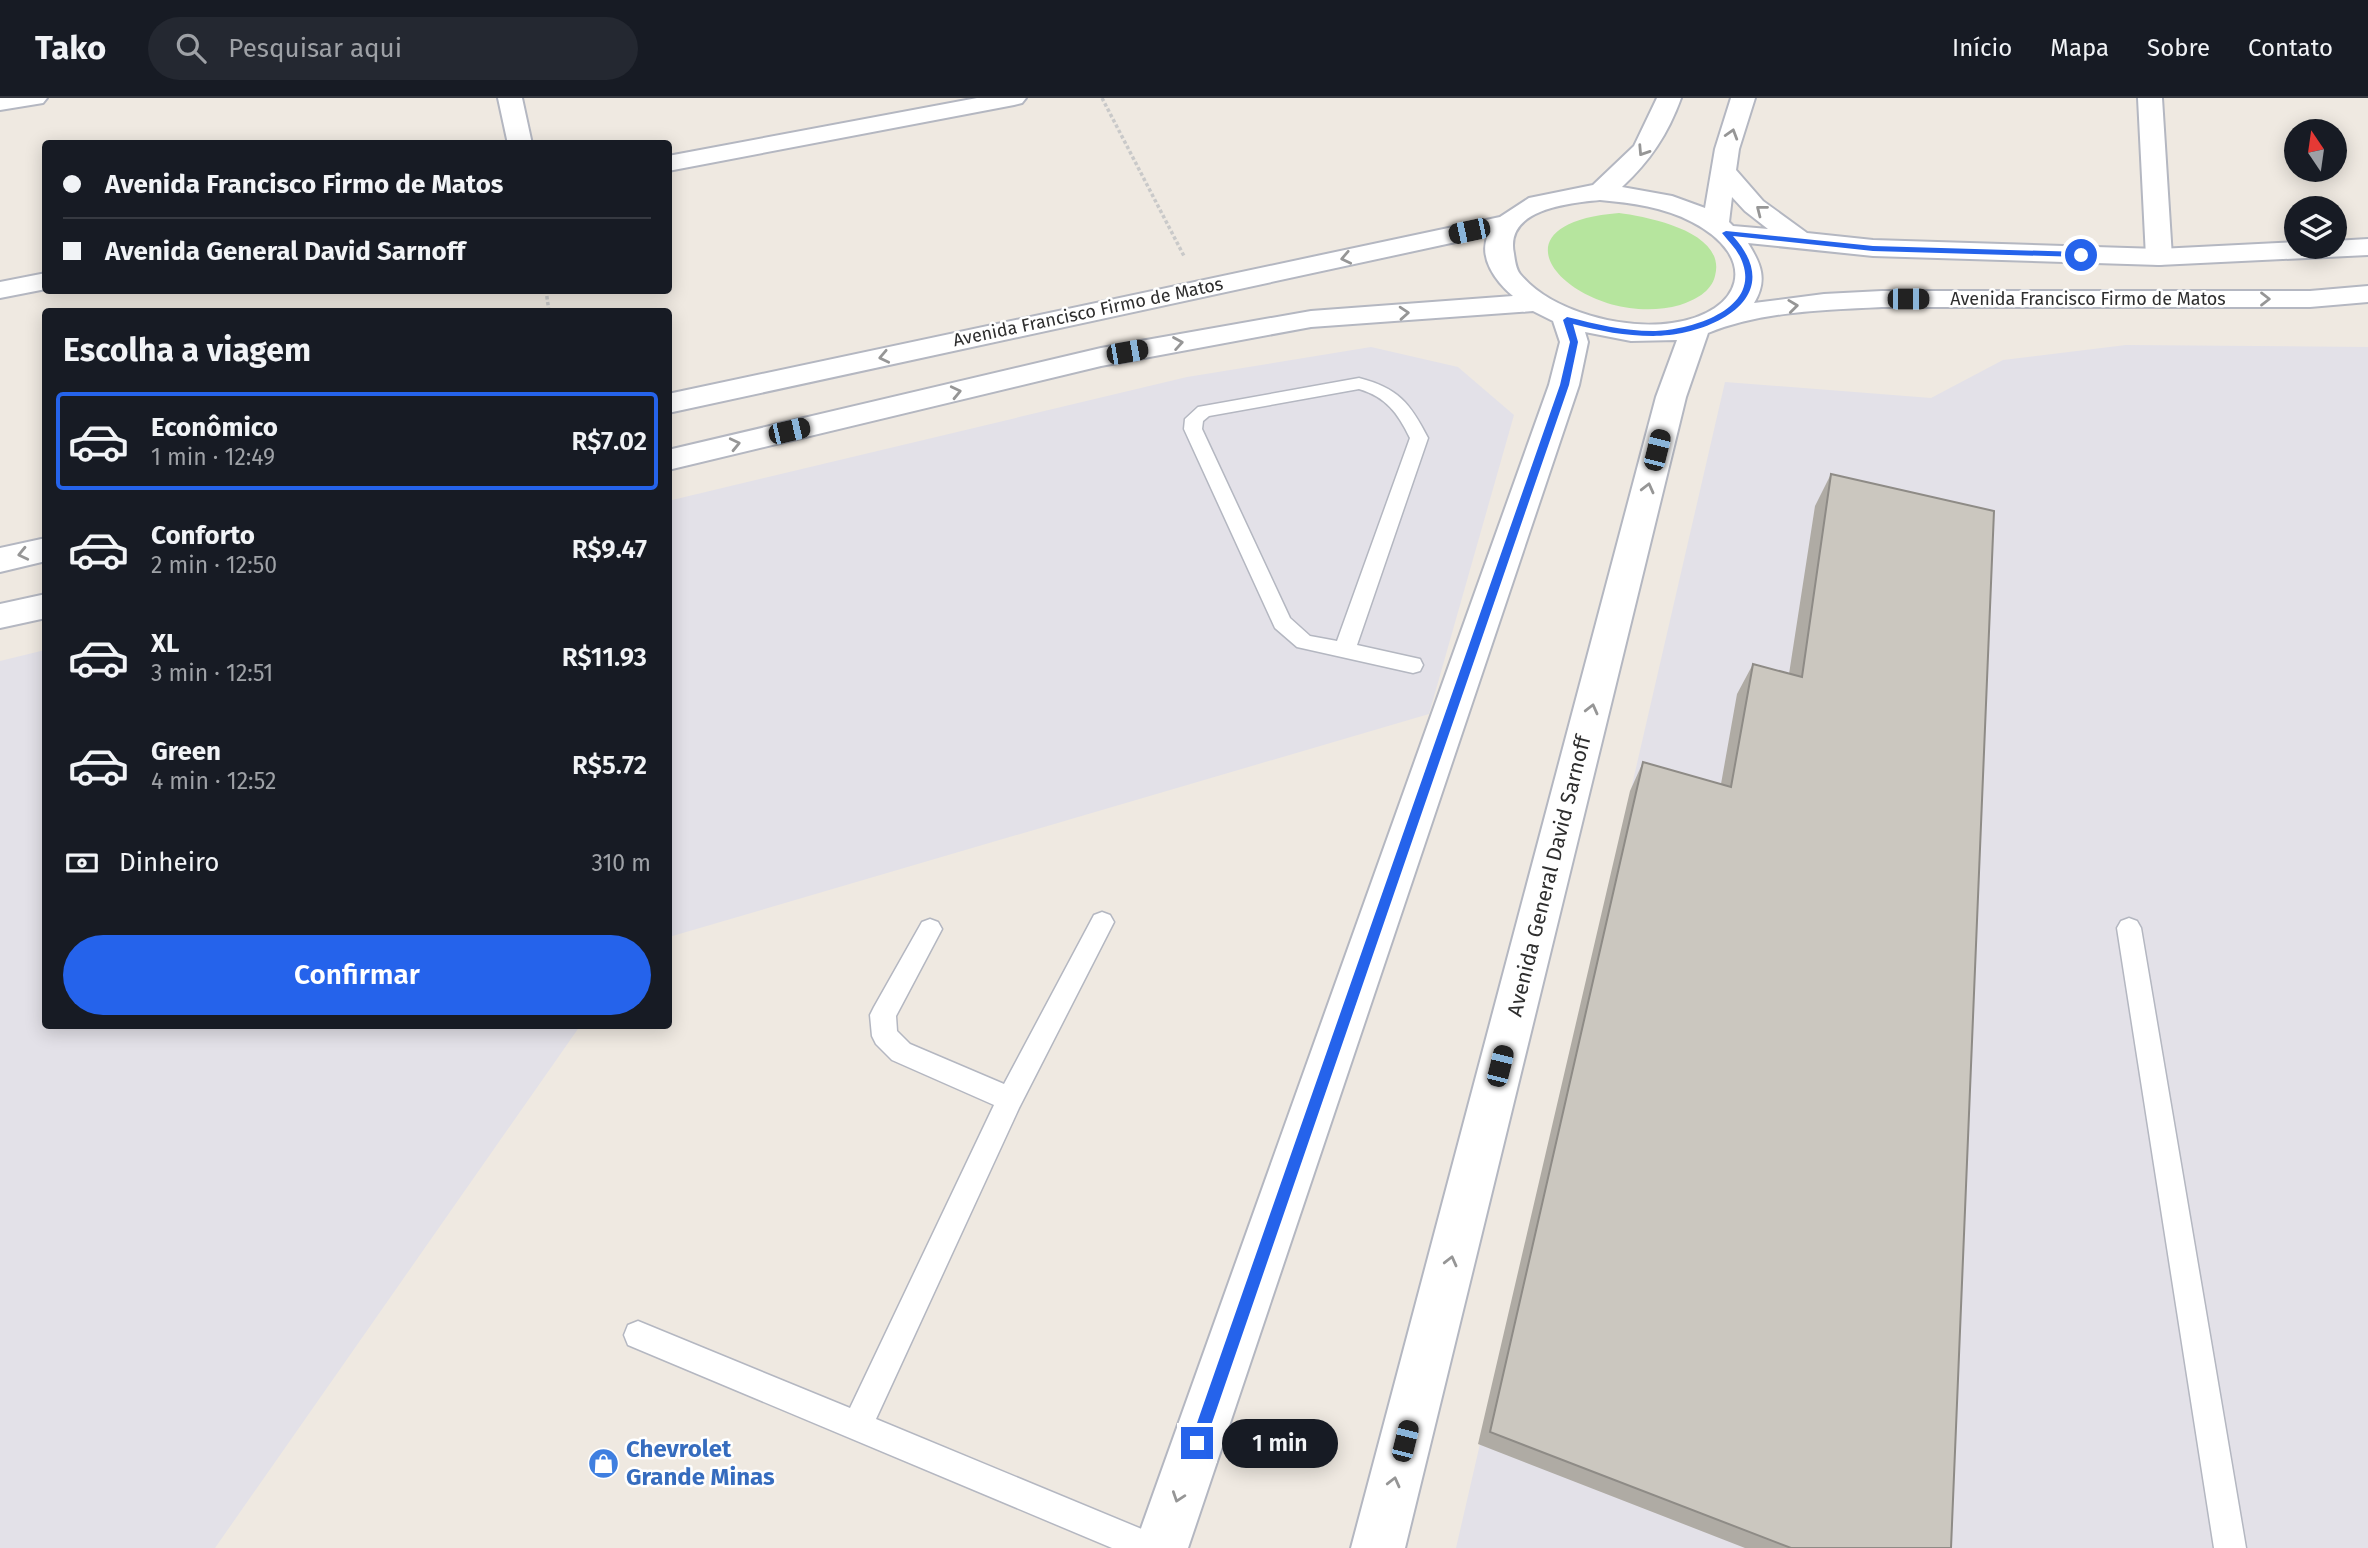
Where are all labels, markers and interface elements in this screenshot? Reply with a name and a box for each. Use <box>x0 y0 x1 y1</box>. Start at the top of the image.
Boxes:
search box <box>148 17 638 80</box>
text: Tako <box>35 28 106 68</box>
icon: search <box>172 29 210 67</box>
text: Pesquisar aqui <box>228 33 402 64</box>
text: Início <box>1952 34 2012 62</box>
text: Mapa <box>2050 34 2109 62</box>
text: Sobre <box>2147 34 2210 62</box>
text: Contato <box>2248 34 2333 62</box>
north arrow <box>2284 119 2347 182</box>
map controls <box>2284 119 2347 259</box>
one-way arrow <box>1724 128 1738 141</box>
one-way arrow <box>1638 144 1651 157</box>
text: Avenida Francisco Firmo de Matos <box>105 169 503 200</box>
button: layers <box>2284 196 2347 259</box>
one-way arrow <box>1756 206 1769 219</box>
car <box>1447 216 1492 246</box>
text: Avenida General David Sarnoff <box>105 236 465 267</box>
route start <box>2065 239 2097 271</box>
one-way arrow <box>1340 249 1352 264</box>
street label: Avenida Francisco Firmo de Matos <box>951 273 1225 351</box>
street label: Avenida Francisco Firmo de Matos <box>1950 288 2226 310</box>
car <box>1888 289 1930 310</box>
one-way arrow <box>2261 291 2271 307</box>
one-way arrow <box>1787 299 1799 314</box>
one-way arrow <box>1398 306 1409 321</box>
text: Escolha a viagem <box>63 331 311 369</box>
one-way arrow <box>1172 336 1184 351</box>
car <box>1105 338 1150 366</box>
one-way arrow <box>878 348 890 363</box>
one-way arrow <box>950 385 962 400</box>
icon: car <box>67 410 130 473</box>
text: Econômico <box>151 412 278 443</box>
car <box>767 416 812 446</box>
text: R$7.02 <box>572 426 647 457</box>
car <box>1642 427 1673 473</box>
one-way arrow <box>729 438 741 452</box>
text: 1 min · 12:49 <box>151 443 275 471</box>
one-way arrow <box>1640 482 1654 494</box>
icon: car <box>67 518 130 581</box>
text: Conforto <box>151 520 255 551</box>
text: R$9.47 <box>572 534 647 565</box>
one-way arrow <box>17 546 29 561</box>
text: 2 min · 12:50 <box>151 551 277 579</box>
icon: car <box>67 626 130 689</box>
text: XL <box>151 628 179 659</box>
text: R$11.93 <box>562 642 647 673</box>
text: 3 min · 12:51 <box>151 659 273 687</box>
one-way arrow <box>1584 703 1598 715</box>
street label: Avenida General David Sarnoff <box>1501 731 1597 1019</box>
icon: car <box>67 734 130 797</box>
text: Green <box>151 736 221 767</box>
text: R$5.72 <box>572 750 647 781</box>
text: 4 min · 12:52 <box>151 767 276 795</box>
icon: cash <box>63 844 101 882</box>
text: Dinheiro <box>119 847 220 878</box>
text: 310 m <box>591 849 651 877</box>
button: Confirmar <box>63 935 651 1015</box>
car <box>1485 1043 1516 1089</box>
one-way arrow <box>1443 1256 1457 1268</box>
callout: 1 min <box>1222 1418 1337 1468</box>
car <box>1390 1418 1421 1464</box>
route end <box>1181 1427 1213 1459</box>
text: 1 min <box>1252 1429 1308 1457</box>
place label: Chevrolet Grande Minas <box>626 1435 775 1491</box>
shop icon: Chevrolet Grande Minas <box>586 1446 620 1480</box>
one-way arrow <box>1386 1476 1400 1488</box>
one-way arrow <box>1172 1490 1186 1502</box>

